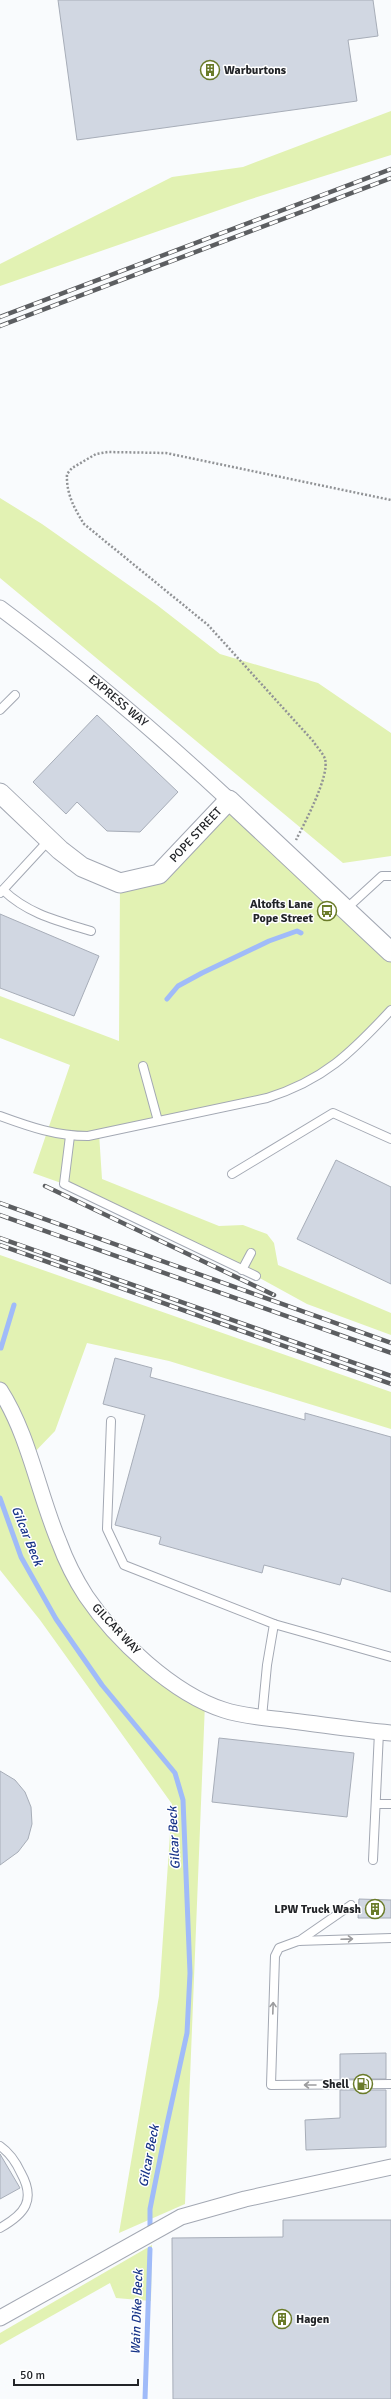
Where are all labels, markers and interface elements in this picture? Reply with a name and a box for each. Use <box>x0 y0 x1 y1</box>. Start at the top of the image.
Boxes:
building icon: Warburtons <box>199 59 221 81</box>
place label: Warburtons <box>224 63 287 78</box>
street label: EXPRESS WAY <box>85 672 151 730</box>
street label: POPE STREET <box>167 804 225 866</box>
place label: Altofts Lane Pope Street <box>250 897 314 926</box>
bus stop icon: Altofts Lane Pope Street <box>316 900 338 922</box>
water label: Gilcar Beck <box>8 1504 47 1570</box>
street label: GILCAR WAY <box>89 1600 143 1658</box>
water label: Gilcar Beck <box>164 1805 184 1870</box>
building icon: LPW Truck Wash <box>364 1898 386 1920</box>
place label: LPW Truck Wash <box>274 1902 361 1917</box>
one-way arrow <box>340 1936 353 1943</box>
one-way arrow <box>269 2002 276 2015</box>
fuel station icon: Shell <box>352 2073 374 2095</box>
place label: Shell <box>322 2077 349 2092</box>
one-way arrow <box>304 2081 317 2089</box>
water label: Gilcar Beck <box>135 2122 163 2188</box>
water label: Wain Dike Beck <box>128 2268 147 2355</box>
building icon: Hagen <box>271 2308 293 2330</box>
place label: Hagen <box>296 2312 330 2327</box>
scale bar <box>14 2361 138 2387</box>
text: 50 m <box>20 2368 45 2383</box>

